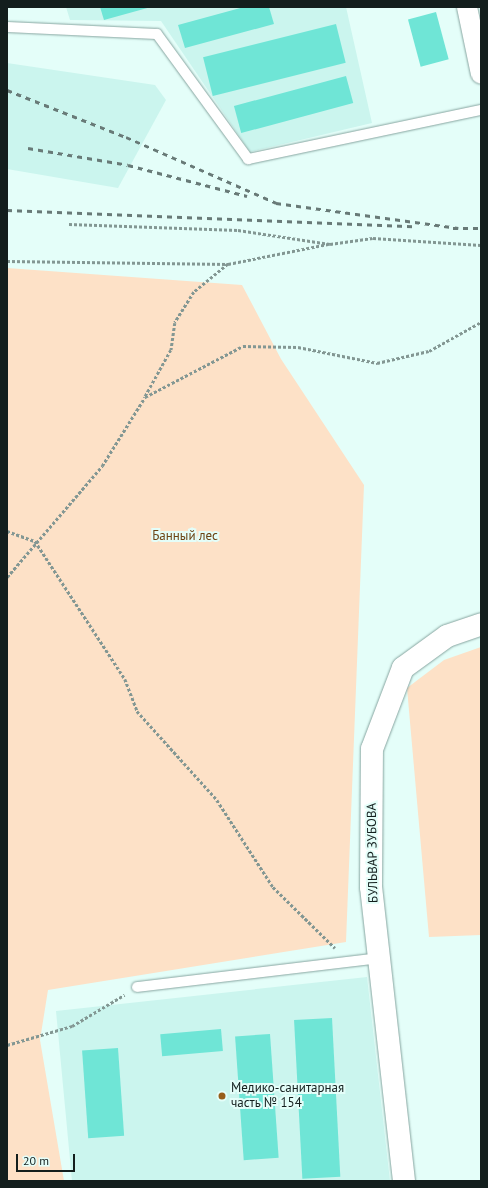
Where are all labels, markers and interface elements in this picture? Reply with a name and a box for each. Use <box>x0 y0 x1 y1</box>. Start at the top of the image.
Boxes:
park label: Банный лес <box>152 528 218 544</box>
street label: БУЛЬВАР ЗУБОВА <box>364 803 382 903</box>
place label: Медико-санитарная часть № 154 <box>231 1081 344 1112</box>
marker: Медико-санитарная часть № 154 <box>216 1090 228 1102</box>
scale bar <box>18 1146 77 1172</box>
text: 20 m <box>23 1153 49 1168</box>

